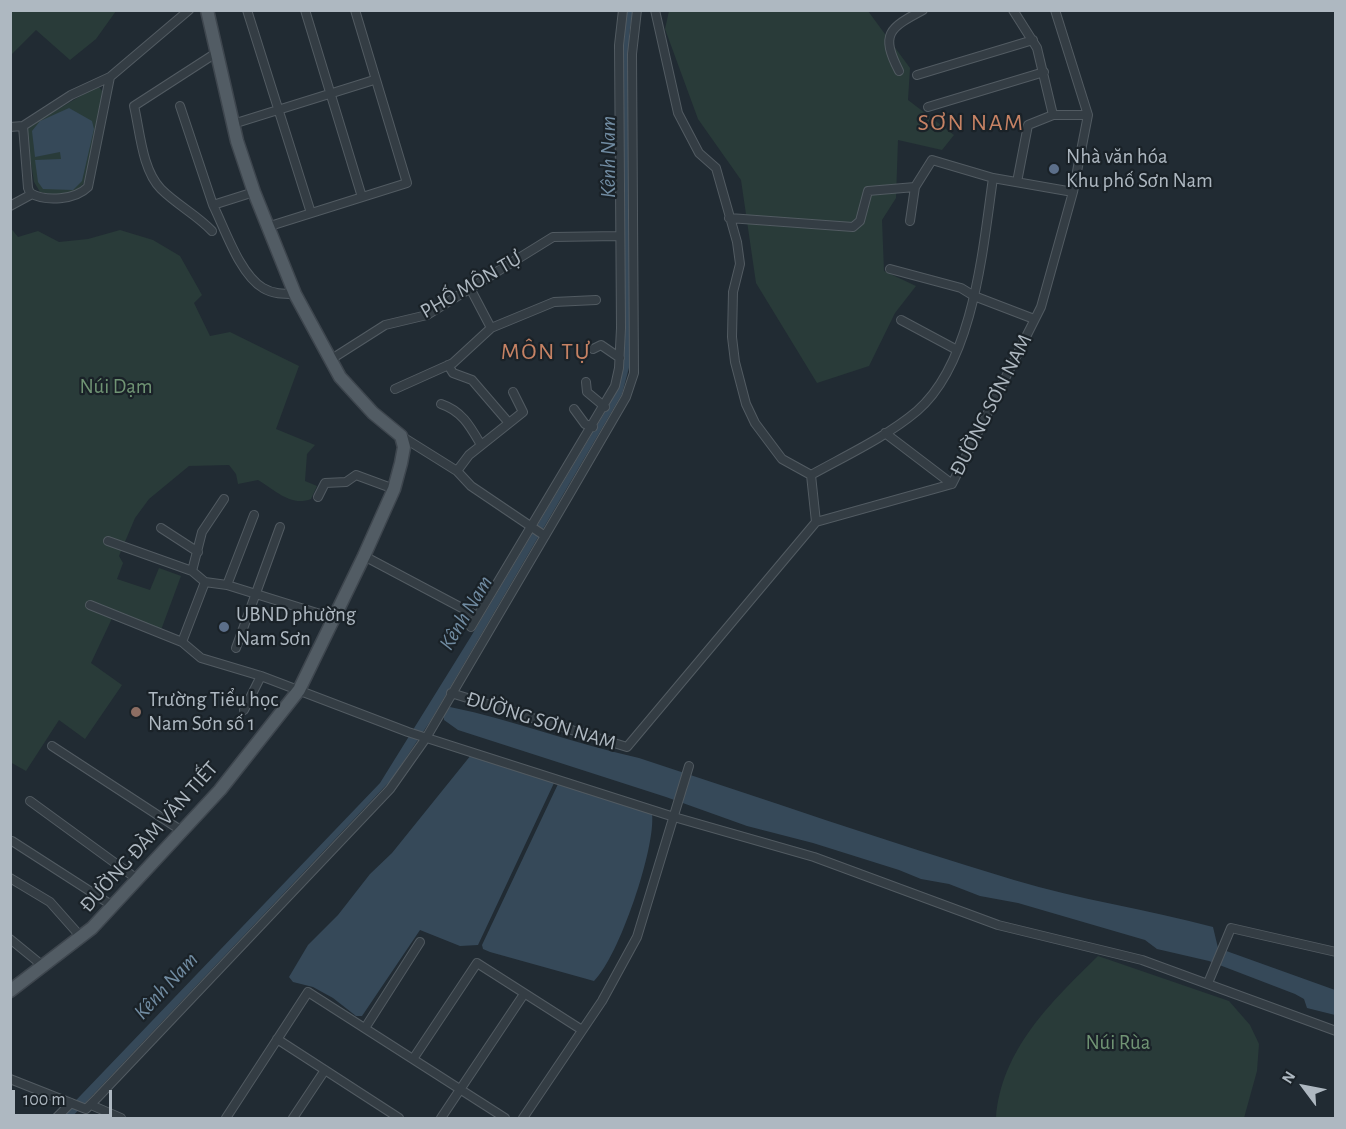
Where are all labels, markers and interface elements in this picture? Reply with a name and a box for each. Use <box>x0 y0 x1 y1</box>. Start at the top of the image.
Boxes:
district label: SƠN NAM <box>917 109 1025 137</box>
water label: Kênh Nam <box>595 116 621 198</box>
place label: Nhà văn hóa Khu phố Sơn Nam <box>1066 144 1213 194</box>
marker: Nhà văn hóa Khu phố Sơn Nam <box>1047 162 1061 176</box>
street label: PHỐ MÔN TỰ <box>416 246 526 324</box>
street label: ĐƯỜNG SƠN NAM <box>944 330 1038 480</box>
district label: MÔN TỰ <box>501 338 591 366</box>
park label: Núi Dạm <box>79 374 153 400</box>
water label: Kênh Nam <box>433 571 499 655</box>
place label: UBND phường Nam Sơn <box>236 602 356 652</box>
marker: UBND phường Nam Sơn <box>217 620 231 634</box>
street label: ĐƯỜNG SƠN NAM <box>463 686 619 756</box>
place label: Trường Tiểu học Nam Sơn số 1 <box>148 687 278 737</box>
marker: Trường Tiểu học Nam Sơn số 1 <box>129 705 143 719</box>
street label: ĐƯỜNG ĐÀM VĂN TIẾT <box>74 756 224 918</box>
water label: Kênh Nam <box>128 947 204 1025</box>
park label: Núi Rùa <box>1085 1030 1151 1056</box>
north arrow <box>1274 1057 1334 1117</box>
text: N <box>1279 1069 1298 1086</box>
scale bar <box>15 1078 116 1116</box>
text: 100 m <box>23 1091 66 1109</box>

